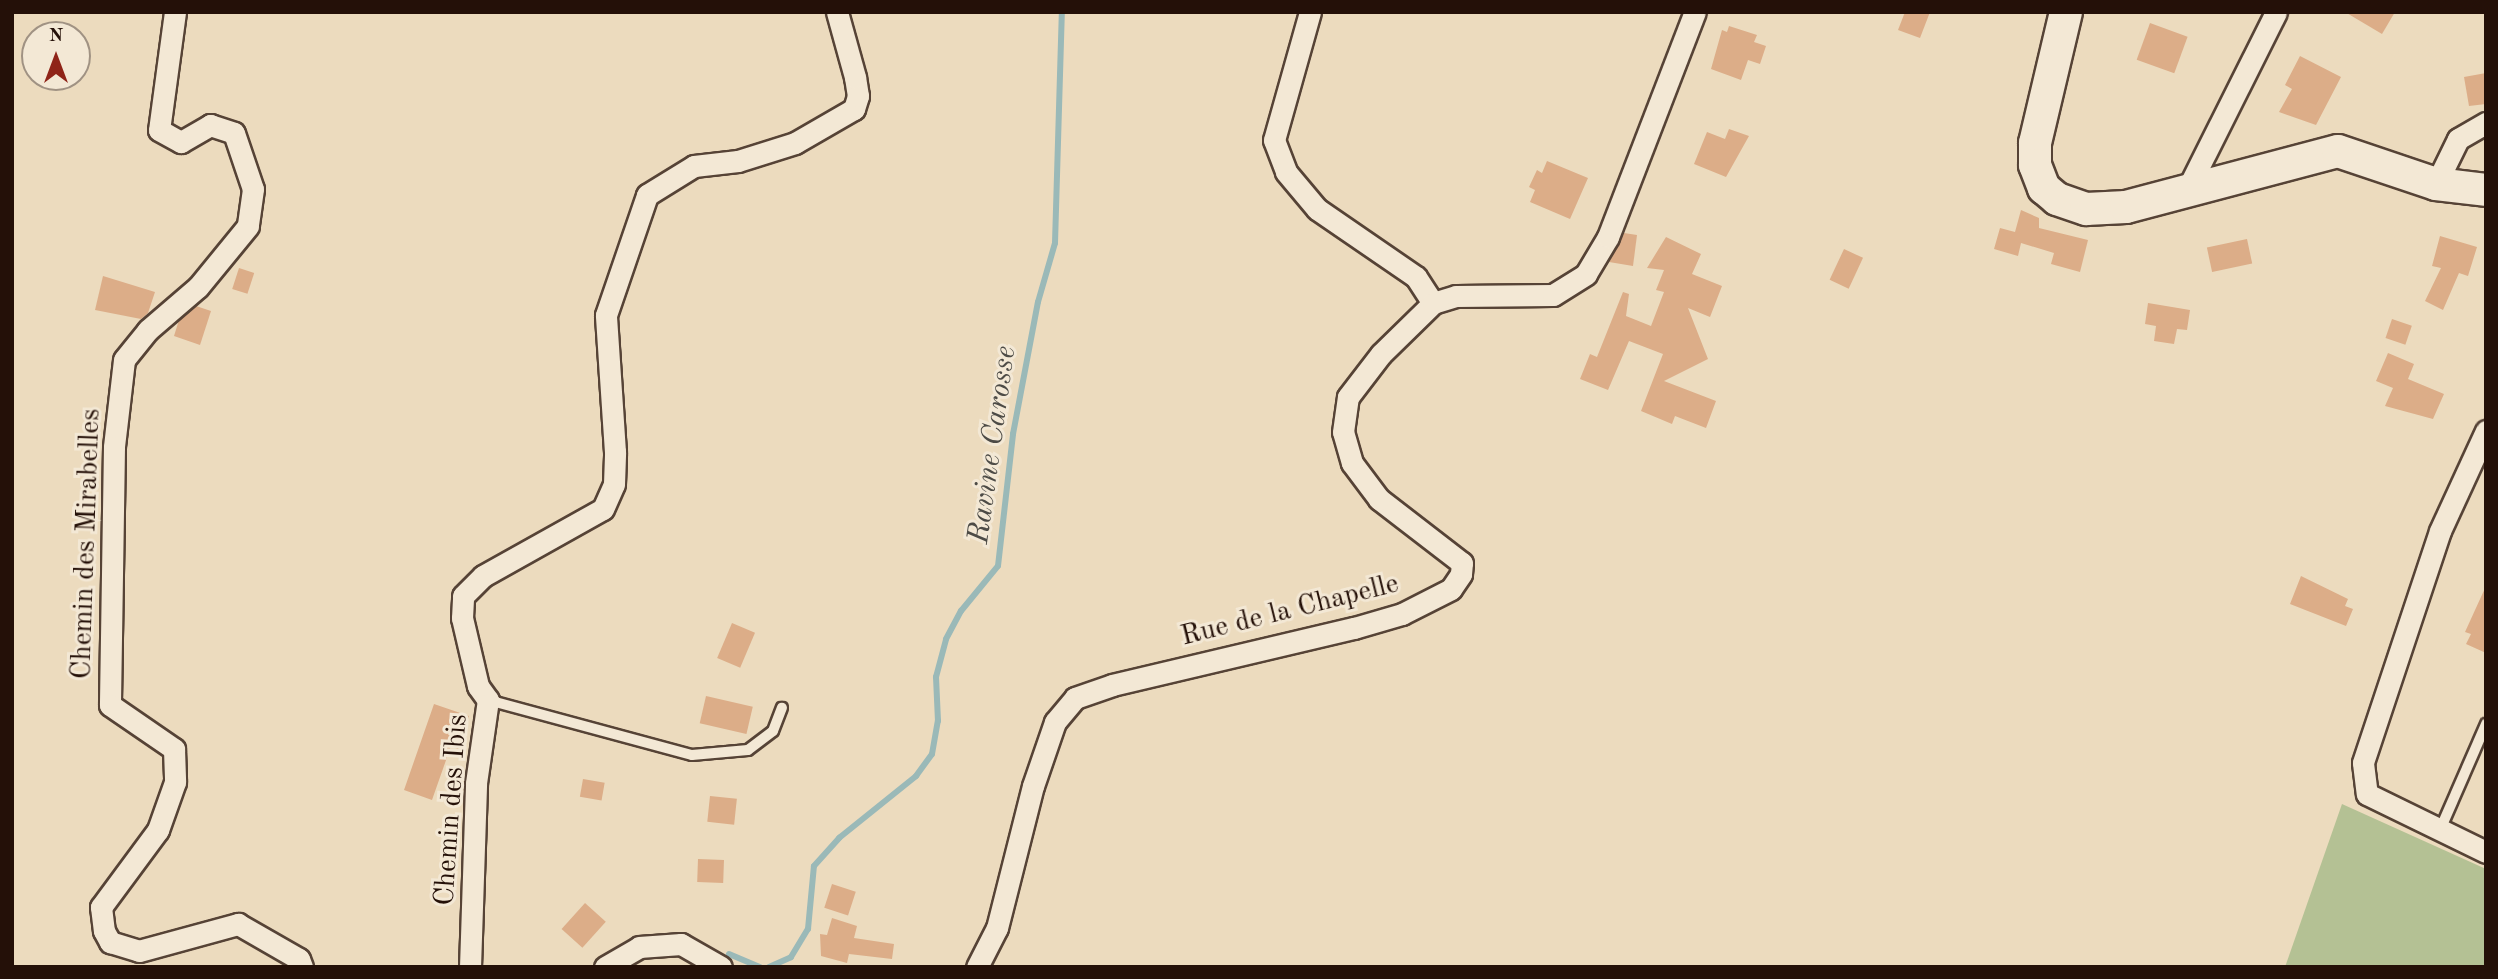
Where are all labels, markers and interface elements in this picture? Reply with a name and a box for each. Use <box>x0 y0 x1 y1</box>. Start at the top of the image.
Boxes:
north arrow <box>21 21 91 91</box>
text: N <box>49 27 63 46</box>
water label: Ravine Carosse <box>961 344 1025 546</box>
street label: Chemin des Mirabelles <box>65 408 109 680</box>
street label: Rue de la Chapelle <box>1178 568 1402 654</box>
street label: Chemin des Ibis <box>429 713 475 907</box>

